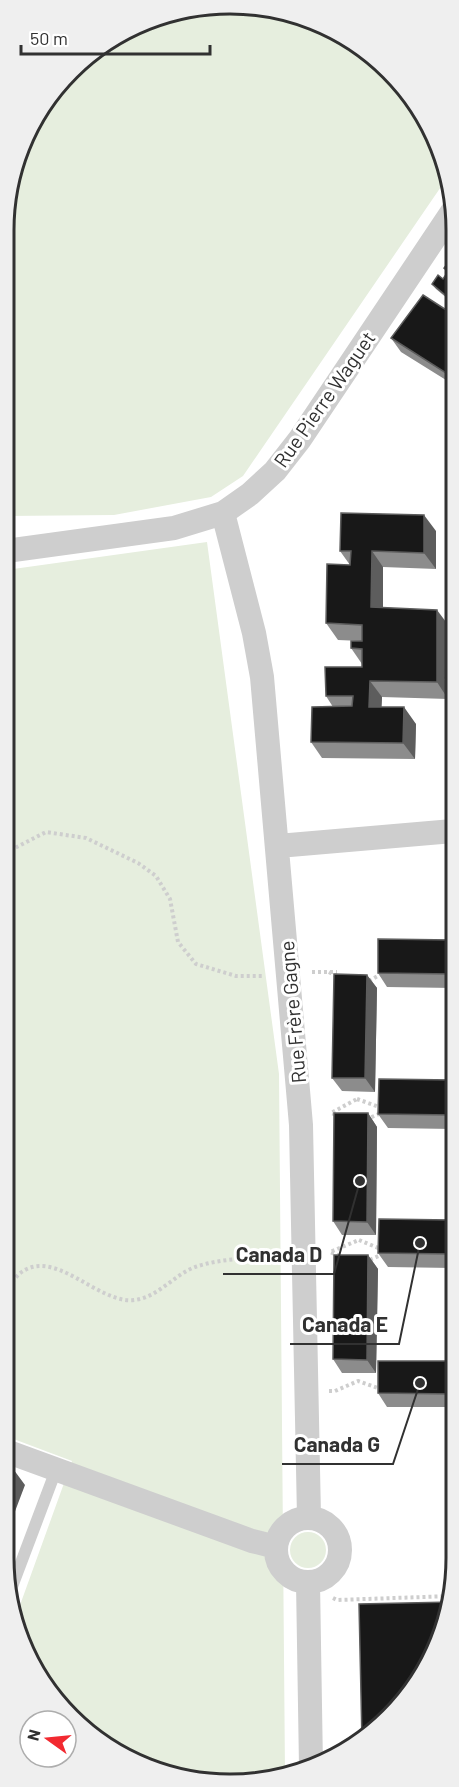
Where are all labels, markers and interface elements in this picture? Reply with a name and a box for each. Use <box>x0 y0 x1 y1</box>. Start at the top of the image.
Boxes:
scale bar <box>21 18 210 56</box>
text: 50 m <box>30 27 68 49</box>
street label: Rue Pierre Waguet <box>268 326 380 472</box>
street label: Rue Frère Gagne <box>274 940 310 1084</box>
callout: Canada D <box>223 1235 334 1274</box>
text: Canada D <box>236 1241 322 1266</box>
callout: Canada E <box>290 1305 399 1344</box>
text: Canada E <box>302 1311 388 1336</box>
callout: Canada G <box>282 1425 393 1464</box>
text: Canada G <box>294 1431 380 1456</box>
north arrow <box>18 1709 78 1769</box>
text: N <box>22 1727 44 1743</box>

